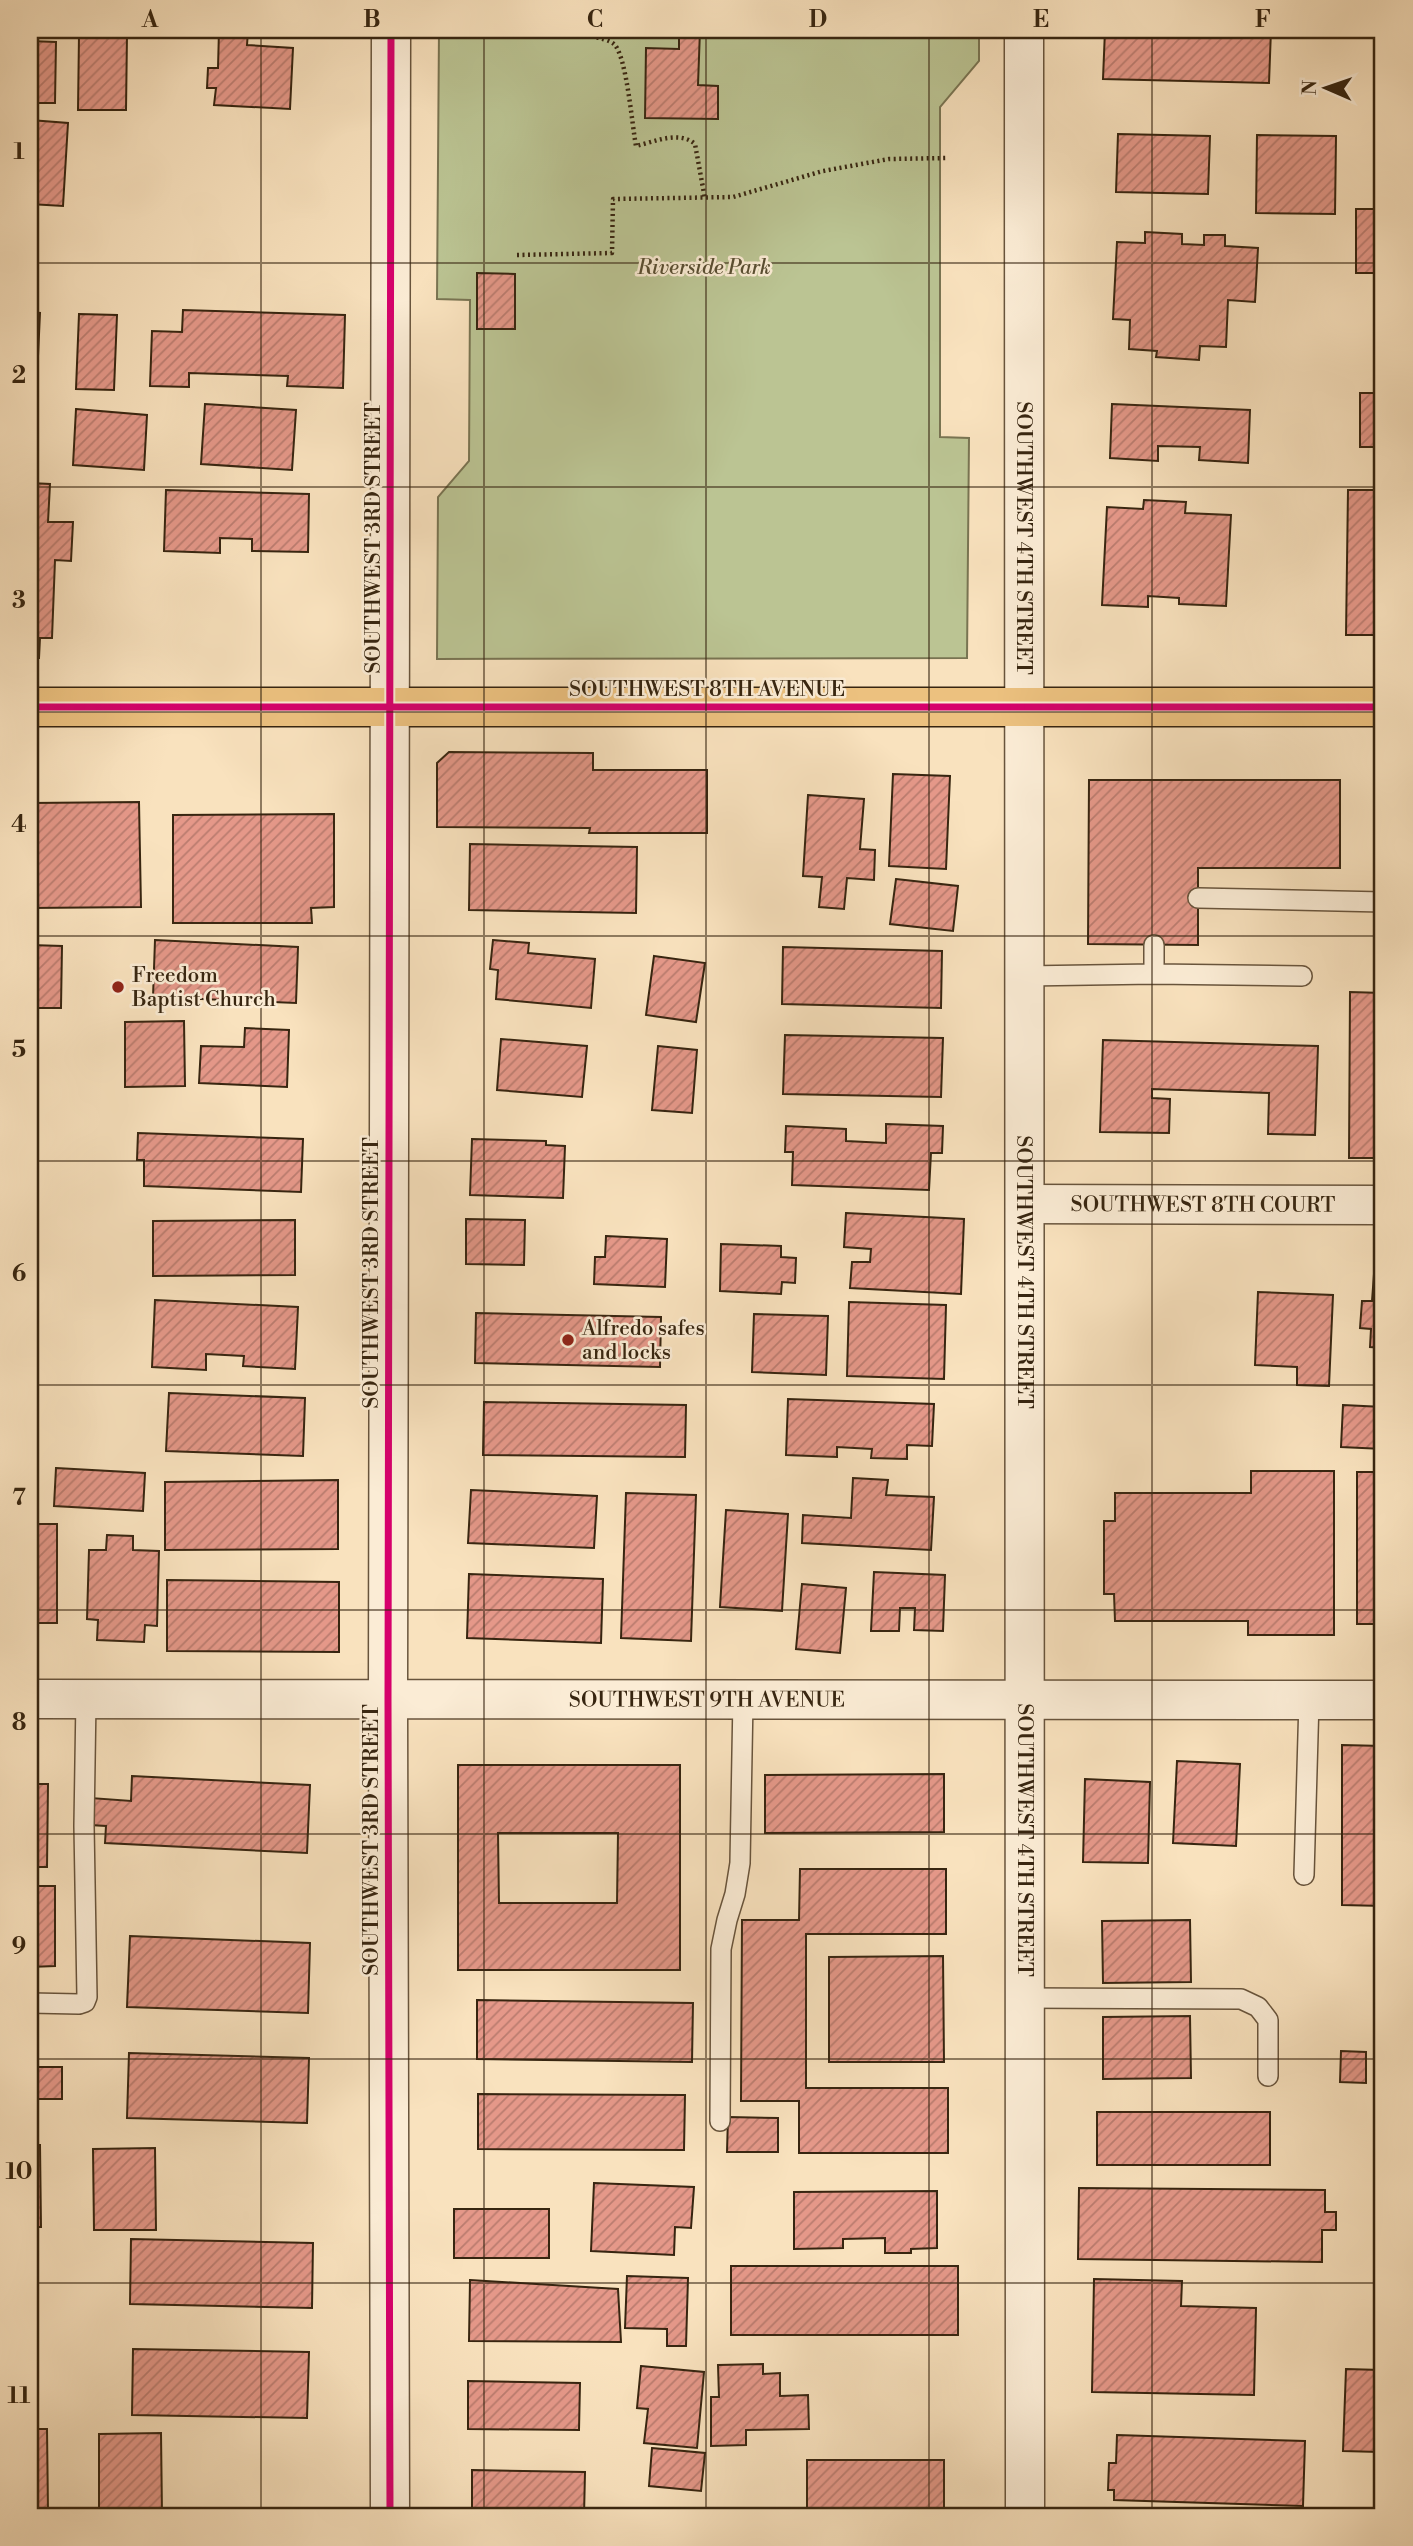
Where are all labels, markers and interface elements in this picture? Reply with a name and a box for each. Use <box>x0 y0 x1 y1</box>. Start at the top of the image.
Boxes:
text: A <box>141 6 159 34</box>
text: B <box>363 6 381 34</box>
text: C <box>587 6 603 34</box>
text: D <box>809 6 827 34</box>
text: E <box>1033 6 1049 34</box>
text: F <box>1255 6 1271 34</box>
north arrow <box>1290 52 1360 122</box>
text: N <box>1298 80 1322 95</box>
text: 1 <box>13 138 25 166</box>
park label: Riverside Park <box>636 255 771 281</box>
text: 2 <box>12 362 26 390</box>
street label: SOUTHWEST 4TH STREET <box>1010 401 1036 675</box>
street label: SOUTHWEST 3RD STREET <box>361 402 387 674</box>
text: 3 <box>12 587 26 615</box>
street label: SOUTHWEST 8TH AVENUE <box>569 677 845 703</box>
text: 4 <box>11 811 27 839</box>
place label: Freedom Baptist Church <box>131 963 276 1013</box>
marker: Freedom Baptist Church <box>110 979 126 995</box>
text: 5 <box>12 1036 26 1064</box>
street label: SOUTHWEST 4TH STREET <box>1010 1135 1037 1409</box>
street label: SOUTHWEST 3RD STREET <box>359 1137 385 1409</box>
street label: SOUTHWEST 8TH COURT <box>1071 1192 1336 1219</box>
text: 6 <box>12 1260 26 1288</box>
place label: Alfredo safes and locks <box>581 1316 705 1366</box>
marker: Alfredo safes and locks <box>560 1332 576 1348</box>
text: 7 <box>12 1484 26 1512</box>
street label: SOUTHWEST 9TH AVENUE <box>569 1687 845 1714</box>
street label: SOUTHWEST 4TH STREET <box>1011 1703 1037 1977</box>
street label: SOUTHWEST 3RD STREET <box>359 1704 385 1976</box>
text: 8 <box>12 1709 26 1737</box>
text: 9 <box>12 1933 26 1961</box>
text: 10 <box>5 2158 33 2186</box>
text: 11 <box>8 2382 30 2410</box>

